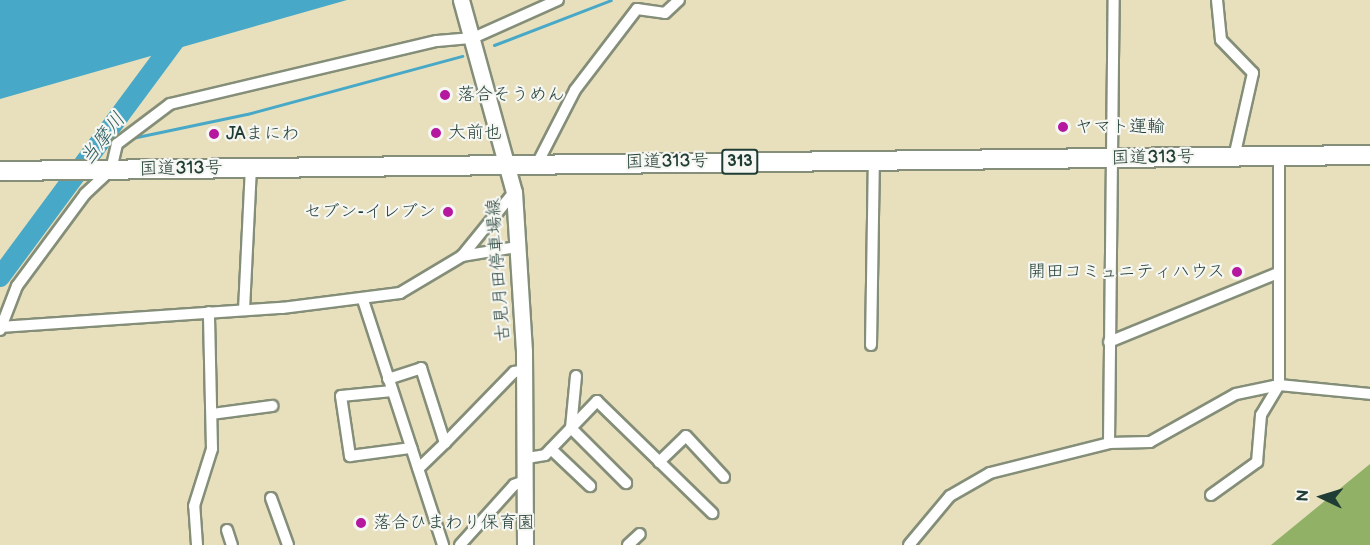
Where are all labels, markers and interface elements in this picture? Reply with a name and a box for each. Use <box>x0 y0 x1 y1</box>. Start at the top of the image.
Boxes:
place label: 落合そうめん <box>457 84 565 106</box>
marker: 落合そうめん <box>438 88 452 102</box>
water label: 当摩川 <box>75 108 131 170</box>
place label: ヤマト運輸 <box>1075 116 1165 138</box>
marker: ヤマト運輸 <box>1056 120 1070 134</box>
place label: 大前也 <box>448 122 502 144</box>
place label: JAまにわ <box>226 123 300 145</box>
marker: 大前也 <box>429 126 443 140</box>
marker: JAまにわ <box>207 127 221 141</box>
street label: 国道313号 <box>1111 146 1195 170</box>
road number: 313 <box>720 149 760 175</box>
street label: 国道313号 <box>625 150 709 174</box>
street label: 国道313号 <box>139 157 223 181</box>
street label: 古見月田停車場線 <box>483 197 515 343</box>
place label: セブン-イレブン <box>303 201 436 223</box>
marker: セブン-イレブン <box>441 205 455 219</box>
place label: 開田コミュニティハウス <box>1027 261 1225 283</box>
marker: 開田コミュニティハウス <box>1230 265 1244 279</box>
north arrow <box>1292 467 1352 527</box>
text: N <box>1294 489 1313 502</box>
place label: 落合ひまわり保育園 <box>373 512 535 534</box>
marker: 落合ひまわり保育園 <box>354 516 368 530</box>

